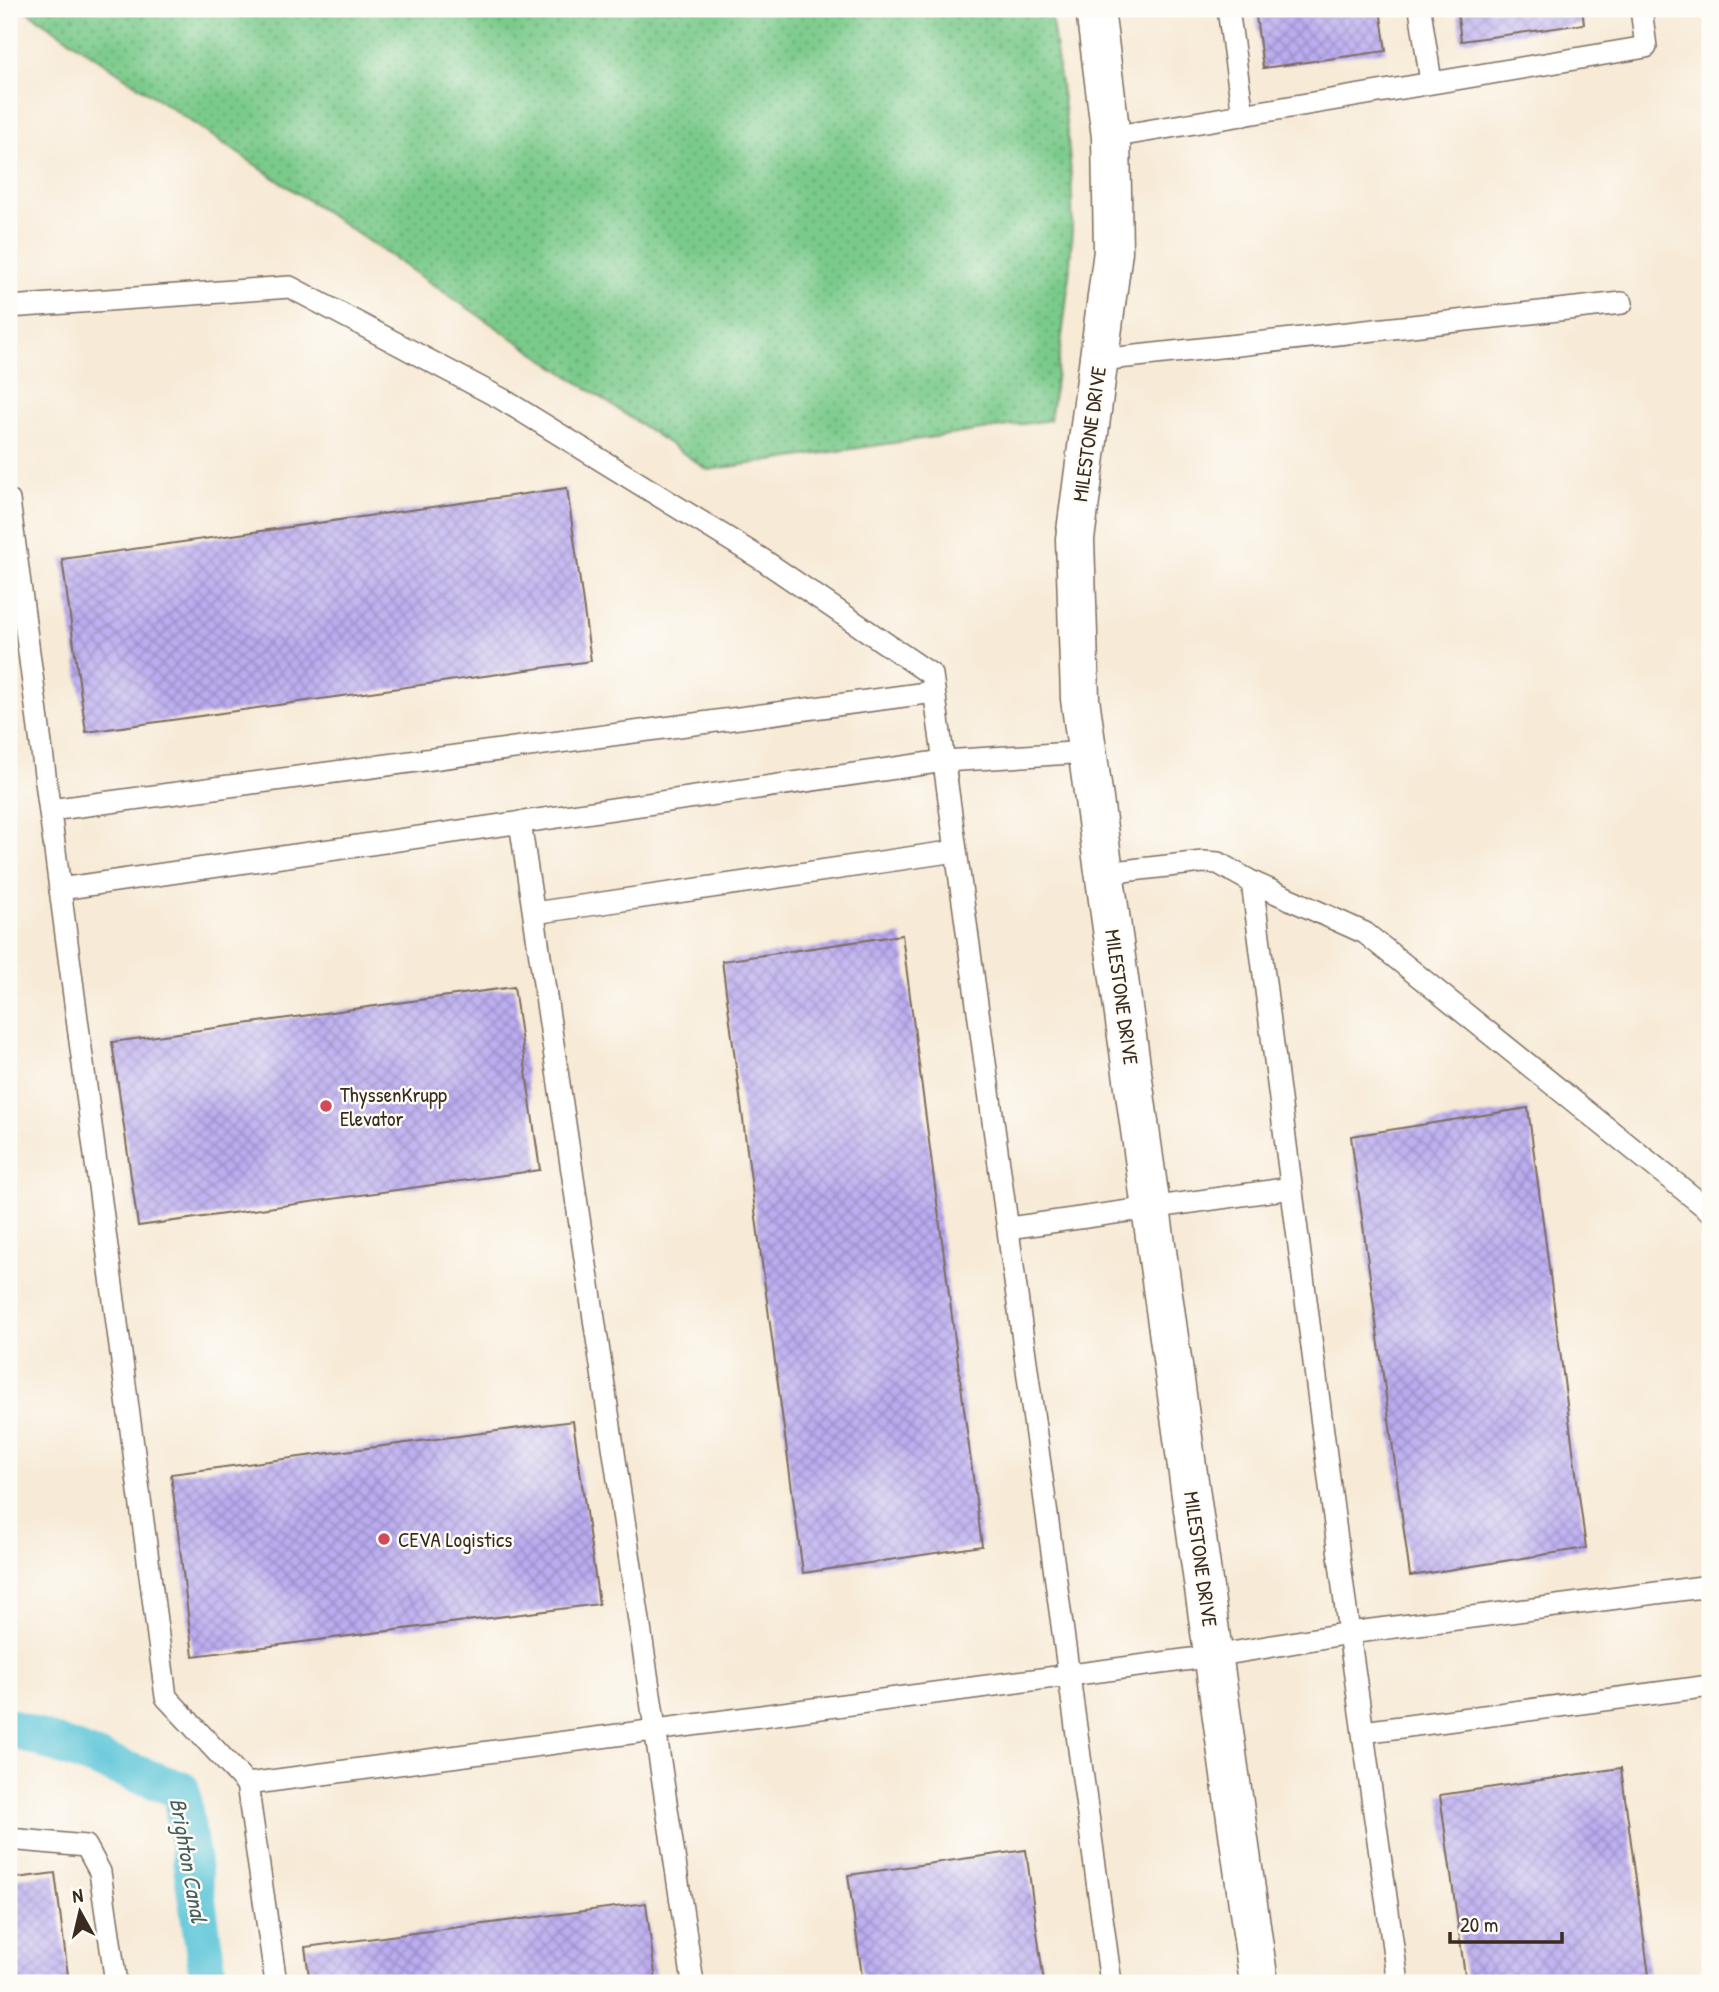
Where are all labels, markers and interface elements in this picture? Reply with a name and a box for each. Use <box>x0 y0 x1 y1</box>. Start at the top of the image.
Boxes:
street label: MILESTONE DRIVE <box>1065 364 1113 504</box>
street label: MILESTONE DRIVE <box>1098 927 1146 1067</box>
place label: ThyssenKrupp Elevator <box>340 1080 447 1133</box>
marker: ThyssenKrupp Elevator <box>318 1098 334 1114</box>
street label: MILESTONE DRIVE <box>1177 1489 1225 1629</box>
place label: CEVA Logistics <box>398 1525 512 1554</box>
marker: CEVA Logistics <box>376 1531 392 1547</box>
water label: Brighton Canal <box>162 1795 215 1926</box>
north arrow <box>46 1876 116 1946</box>
text: N <box>71 1882 84 1909</box>
scale bar <box>1450 1901 1562 1945</box>
text: 20 m <box>1460 1910 1498 1939</box>

